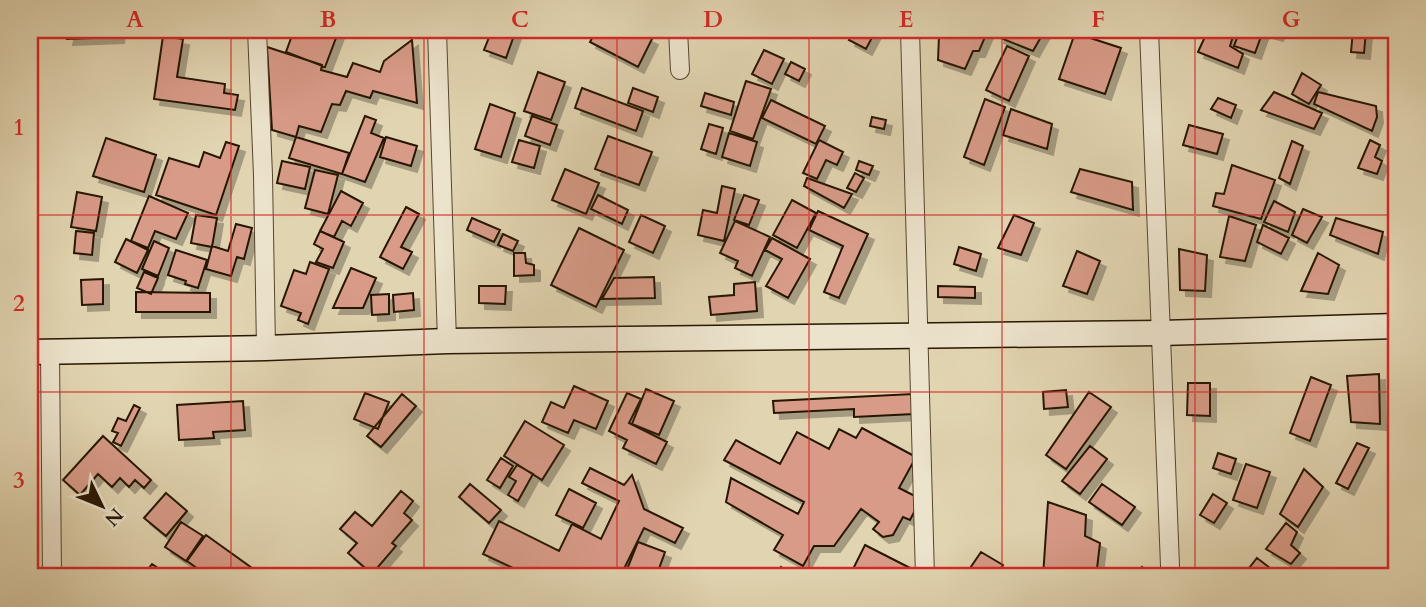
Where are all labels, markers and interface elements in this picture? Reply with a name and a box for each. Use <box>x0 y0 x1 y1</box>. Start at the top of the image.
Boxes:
text: A <box>126 4 144 35</box>
text: B <box>320 4 336 35</box>
text: C <box>511 4 529 35</box>
text: D <box>703 4 723 35</box>
text: E <box>899 4 913 35</box>
text: F <box>1091 4 1105 35</box>
text: G <box>1282 4 1301 35</box>
text: 1 <box>13 112 25 143</box>
text: 2 <box>13 288 25 319</box>
text: 3 <box>13 465 25 496</box>
north arrow <box>66 470 136 540</box>
text: N <box>98 502 129 532</box>

